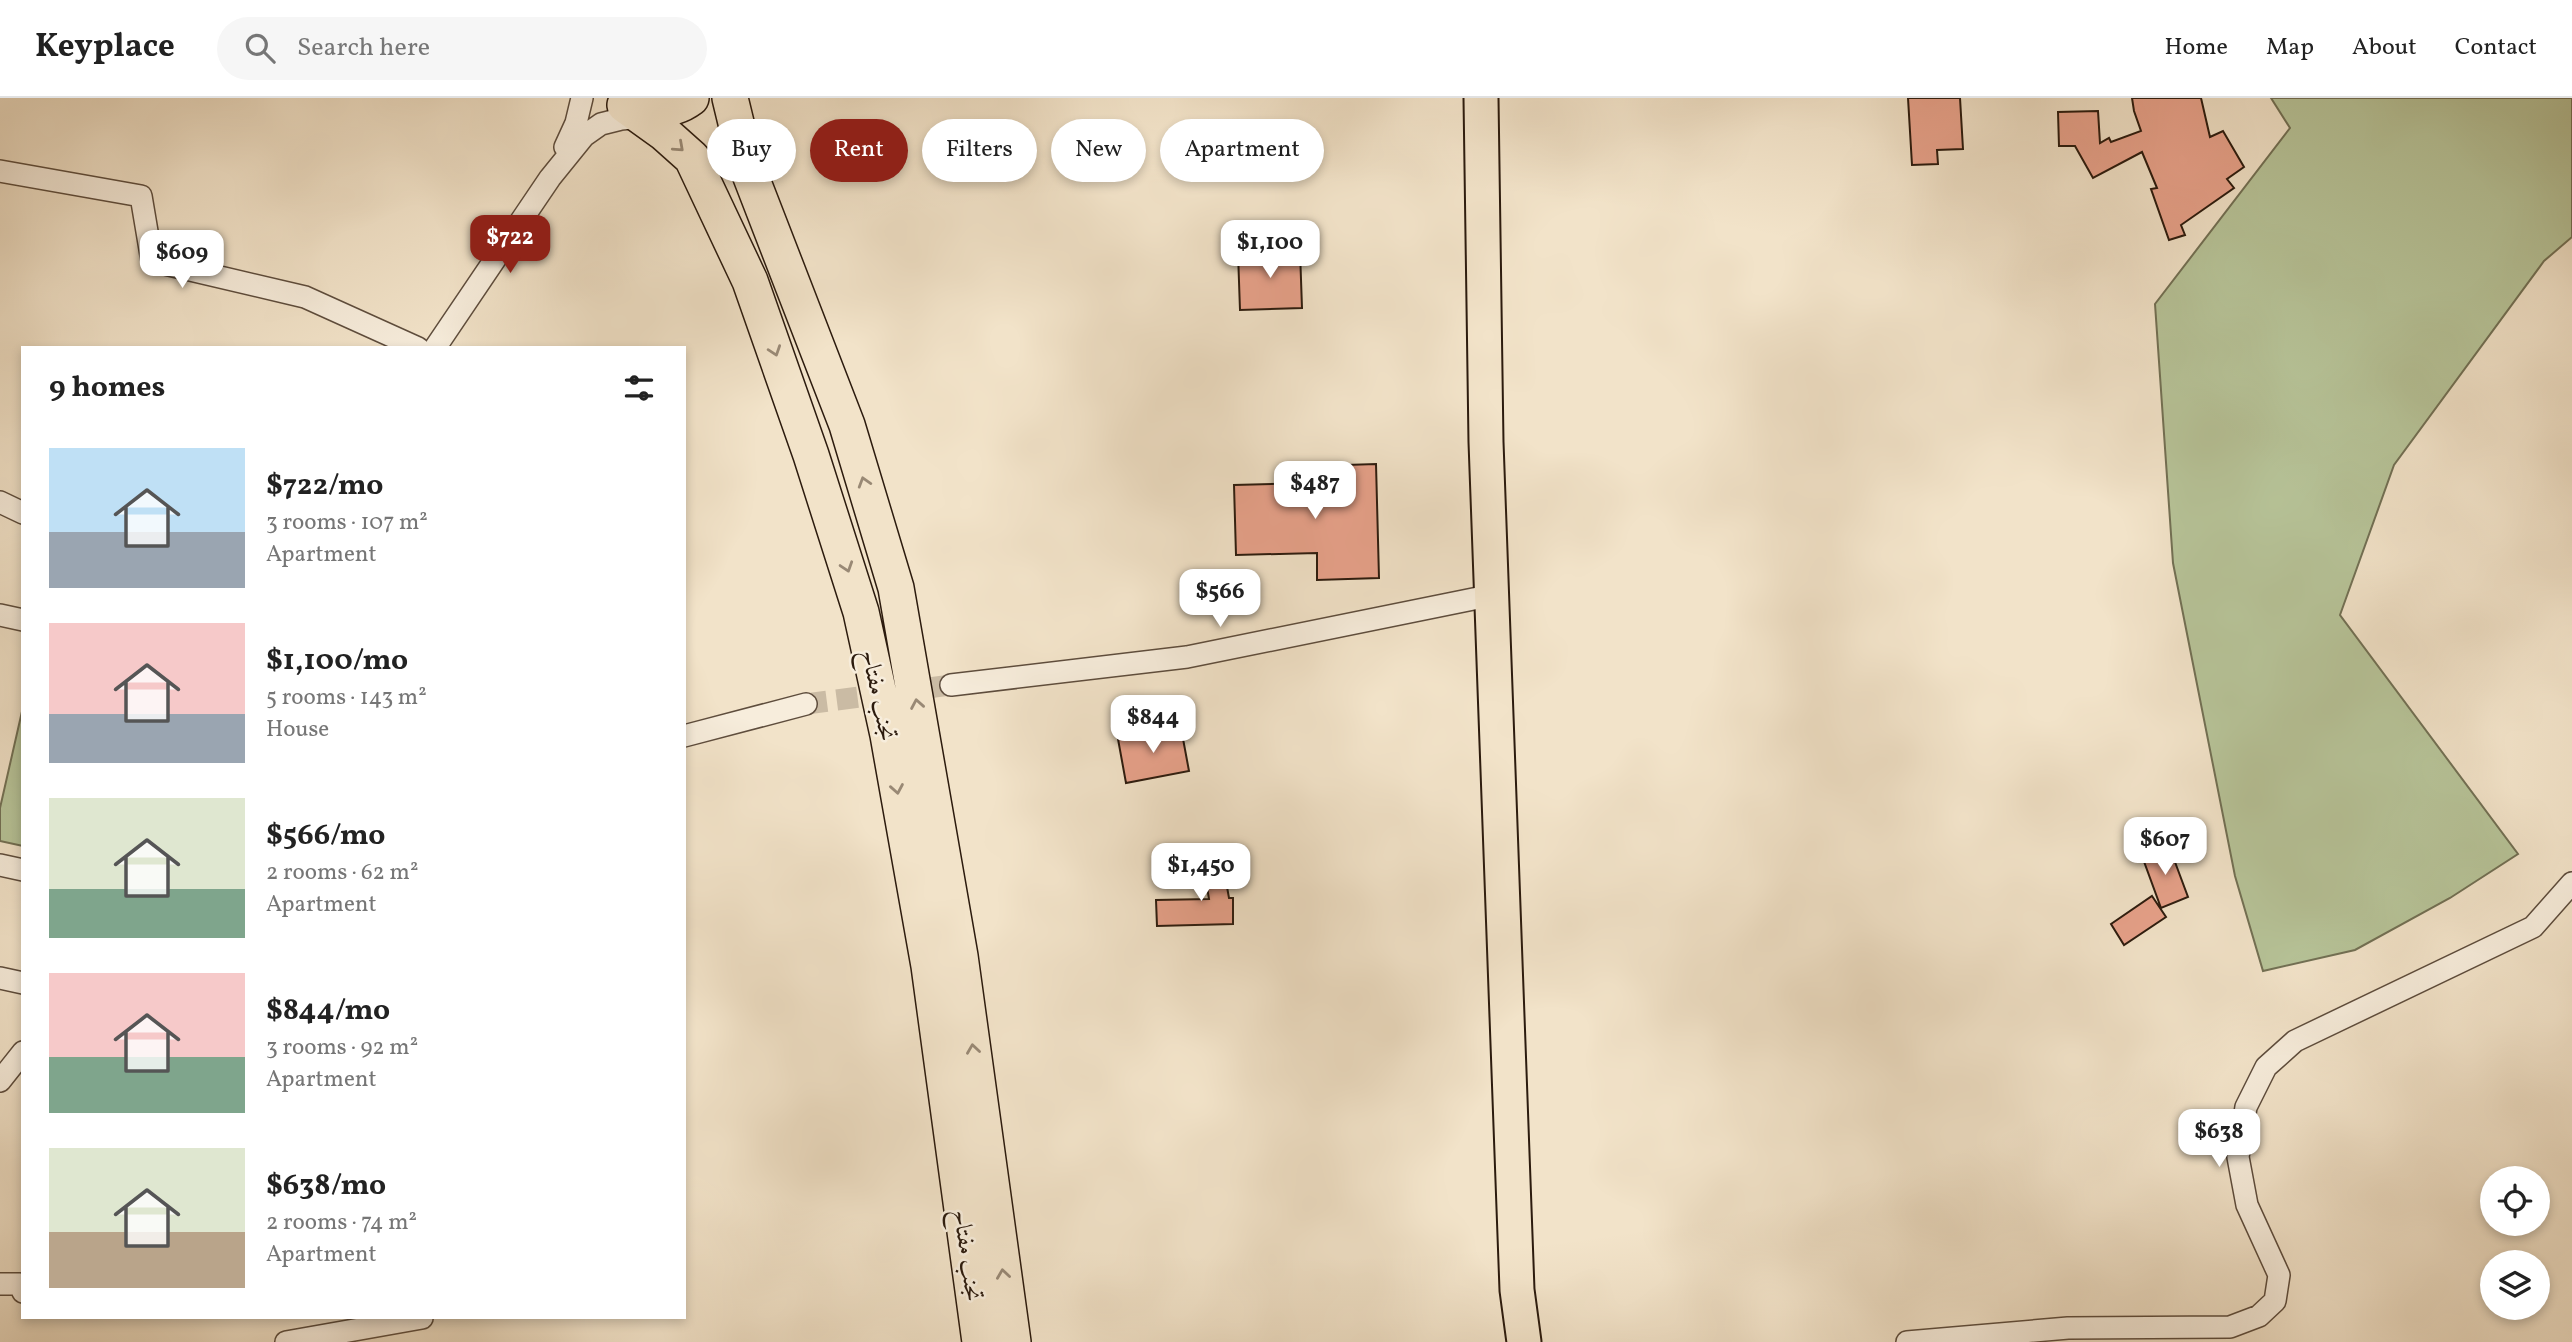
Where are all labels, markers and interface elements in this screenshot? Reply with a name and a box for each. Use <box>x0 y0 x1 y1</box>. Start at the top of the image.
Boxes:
search box <box>217 17 707 80</box>
text: Keyplace <box>35 25 175 71</box>
icon: search <box>241 29 279 67</box>
text: Search here <box>297 30 430 66</box>
text: Home <box>2164 31 2228 65</box>
text: Map <box>2266 31 2314 65</box>
text: About <box>2352 31 2417 65</box>
text: Contact <box>2455 31 2537 65</box>
chip: Buy <box>707 119 796 182</box>
chip: Rent <box>810 119 908 182</box>
chip: Filters <box>922 119 1037 182</box>
chip: New <box>1051 119 1146 182</box>
chip: Apartment <box>1160 119 1324 182</box>
one-way arrow <box>671 139 684 151</box>
pin: $722 <box>469 216 551 275</box>
pin: $1,100 <box>1213 220 1327 280</box>
text: $722 <box>486 222 534 254</box>
text: $1,100 <box>1237 227 1303 259</box>
pin: $609 <box>141 230 223 290</box>
text: $609 <box>156 237 208 269</box>
one-way arrow <box>767 345 781 357</box>
text: 9 homes <box>49 367 165 409</box>
icon: filters <box>620 369 658 407</box>
pin: $487 <box>1274 462 1356 521</box>
text: $722/mo <box>266 465 383 507</box>
text: $487 <box>1290 468 1340 500</box>
icon: home <box>105 476 189 560</box>
one-way arrow <box>858 477 873 489</box>
text: 3 rooms · 107 m² <box>266 507 428 539</box>
text: Apartment <box>266 539 377 571</box>
one-way arrow <box>839 560 853 573</box>
pin: $566 <box>1179 570 1261 629</box>
text: $566 <box>1195 576 1245 608</box>
text: $1,100/mo <box>266 640 408 682</box>
street label: تجنب مفتاح <box>849 646 903 745</box>
icon: home <box>105 651 189 735</box>
text: 5 rooms · 143 m² <box>266 682 427 714</box>
pin: $844 <box>1112 696 1194 755</box>
one-way arrow <box>910 698 925 710</box>
text: $844 <box>1127 702 1179 734</box>
text: House <box>266 714 329 746</box>
one-way arrow <box>889 783 904 795</box>
text: $566/mo <box>266 815 386 857</box>
pin: $607 <box>2124 818 2206 877</box>
text: $607 <box>2140 824 2190 856</box>
icon: home <box>105 826 189 910</box>
pin: $1,450 <box>1144 844 1258 903</box>
text: $1,450 <box>1167 850 1235 882</box>
text: 2 rooms · 62 m² <box>266 857 418 889</box>
text: Apartment <box>266 889 377 921</box>
text: $844/mo <box>266 990 390 1032</box>
icon: home <box>105 1001 189 1085</box>
text: 3 rooms · 92 m² <box>266 1032 418 1064</box>
one-way arrow <box>965 1043 980 1055</box>
text: Apartment <box>266 1064 377 1096</box>
pin: $638 <box>2178 1110 2260 1169</box>
text: $638 <box>2194 1116 2244 1148</box>
text: $638/mo <box>266 1165 386 1207</box>
map controls <box>2480 1166 2550 1320</box>
button: locate <box>2480 1166 2550 1236</box>
icon: home <box>105 1176 189 1260</box>
text: 2 rooms · 74 m² <box>266 1207 417 1239</box>
street label: تجنب مفتاح <box>941 1207 989 1304</box>
text: Apartment <box>266 1239 377 1271</box>
button: layers <box>2480 1250 2550 1320</box>
one-way arrow <box>996 1269 1011 1280</box>

